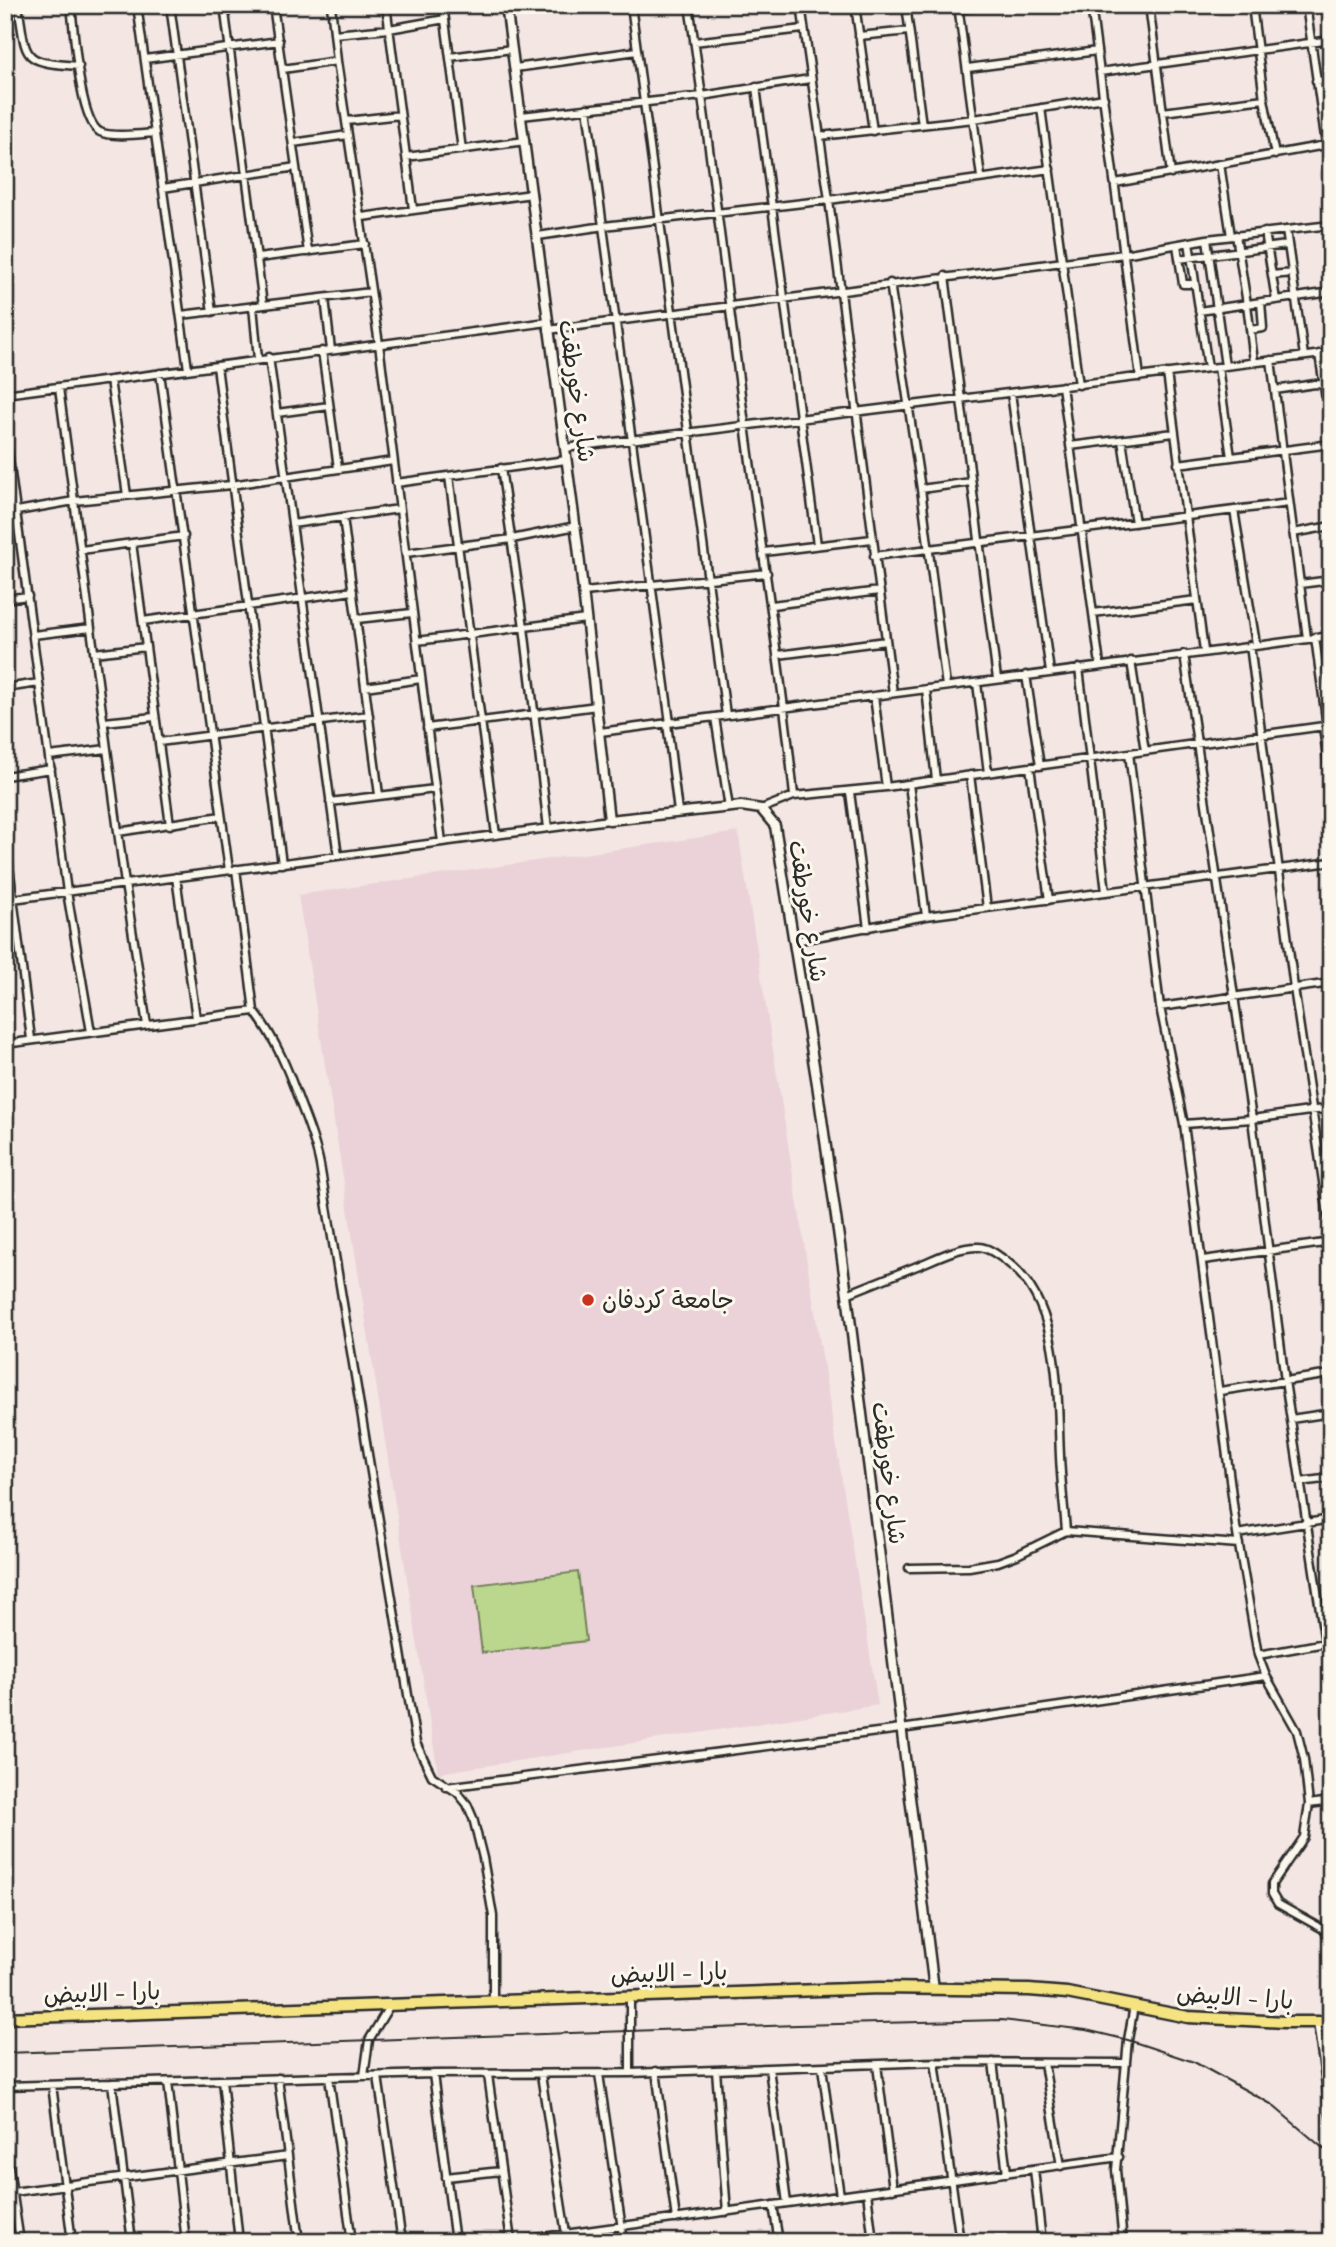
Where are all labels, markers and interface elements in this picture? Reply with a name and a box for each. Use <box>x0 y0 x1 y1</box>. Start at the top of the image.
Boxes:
street label: شارع خورطقت <box>550 318 601 464</box>
street label: شارع خورطقت <box>780 838 833 985</box>
place label: جامعة كردفان <box>602 1286 734 1317</box>
marker: جامعة كردفان <box>580 1292 596 1308</box>
street label: شارع خورطقت <box>863 1400 912 1546</box>
street label: بارا - الابيض <box>610 1957 728 1992</box>
street label: بارا - الابيض <box>43 1977 161 2012</box>
street label: بارا - الابيض <box>1175 1979 1294 2018</box>

